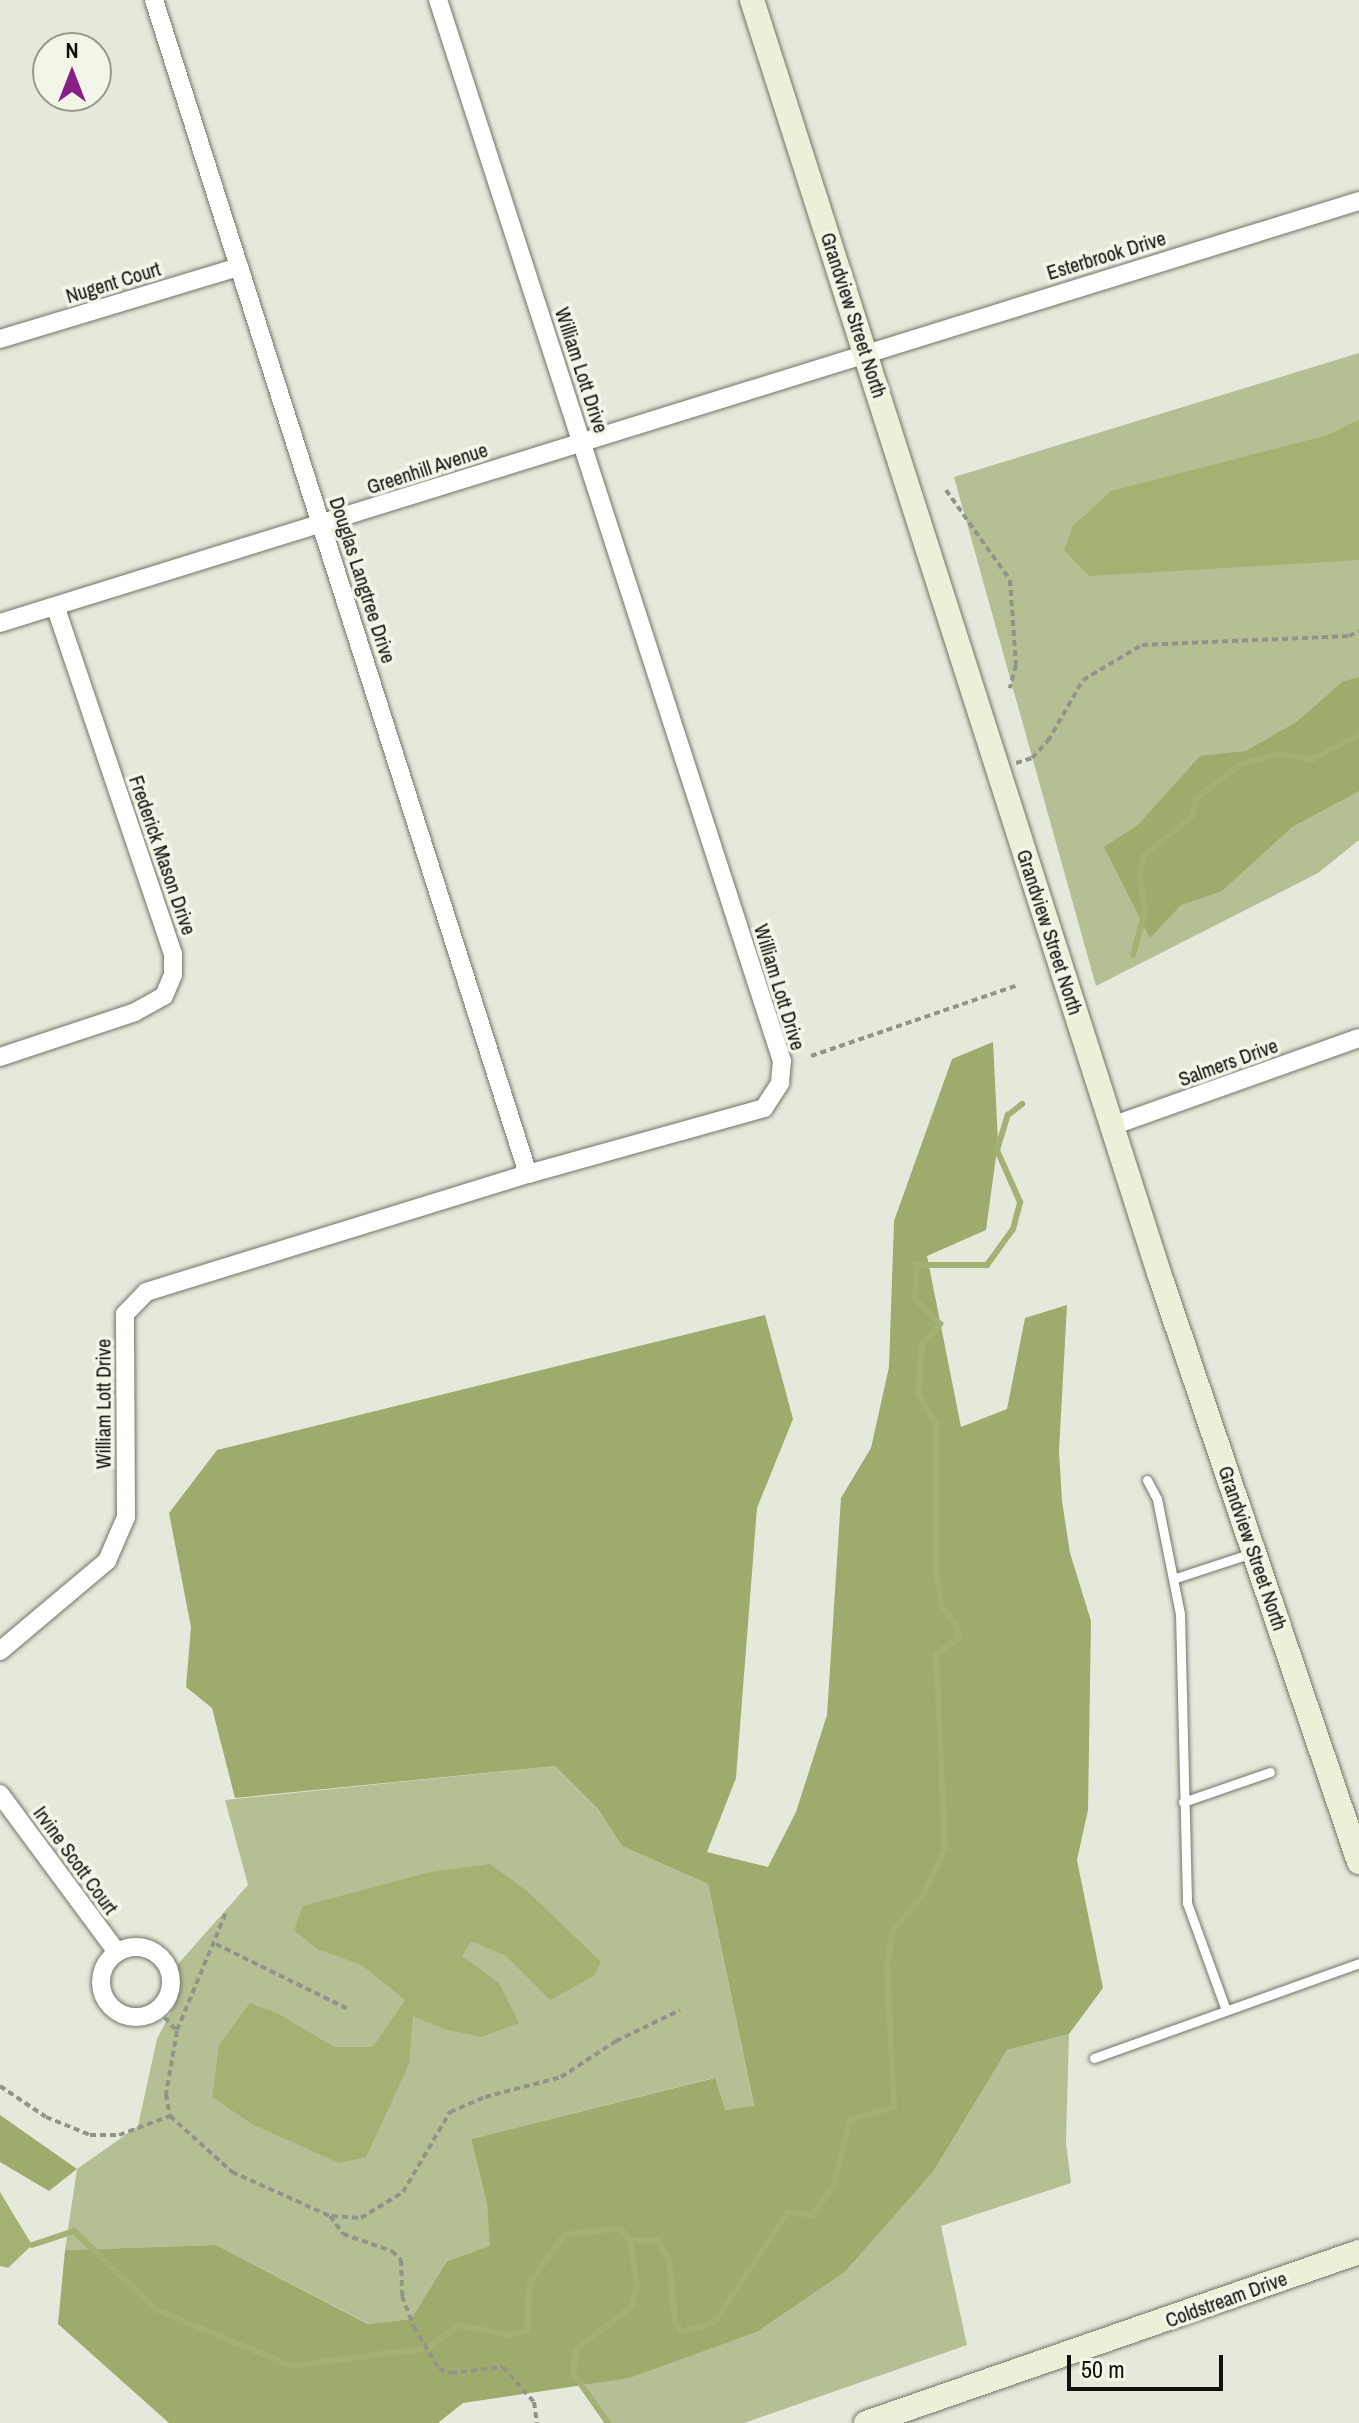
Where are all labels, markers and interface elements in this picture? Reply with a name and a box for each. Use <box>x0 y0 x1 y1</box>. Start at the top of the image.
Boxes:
north arrow <box>32 32 112 112</box>
text: N <box>65 35 79 65</box>
street label: Esterbrook Drive <box>1044 226 1168 284</box>
street label: Grandview Street North <box>816 229 892 401</box>
street label: Nugent Court <box>63 256 163 308</box>
street label: William Lott Drive <box>550 304 614 436</box>
street label: Greenhill Avenue <box>363 437 491 499</box>
street label: Douglas Langtree Drive <box>325 494 401 666</box>
street label: Frederick Mason Drive <box>125 772 201 938</box>
street label: Grandview Street North <box>1012 846 1088 1018</box>
street label: William Lott Drive <box>749 921 811 1053</box>
street label: Salmers Drive <box>1175 1033 1281 1091</box>
street label: William Lott Drive <box>91 1339 115 1469</box>
street label: Grandview Street North <box>1214 1463 1292 1633</box>
street label: Irvine Scott Court <box>29 1801 123 1919</box>
street label: Coldstream Drive <box>1162 2266 1290 2332</box>
scale bar <box>1071 2339 1227 2389</box>
text: 50 m <box>1081 2353 1125 2385</box>

